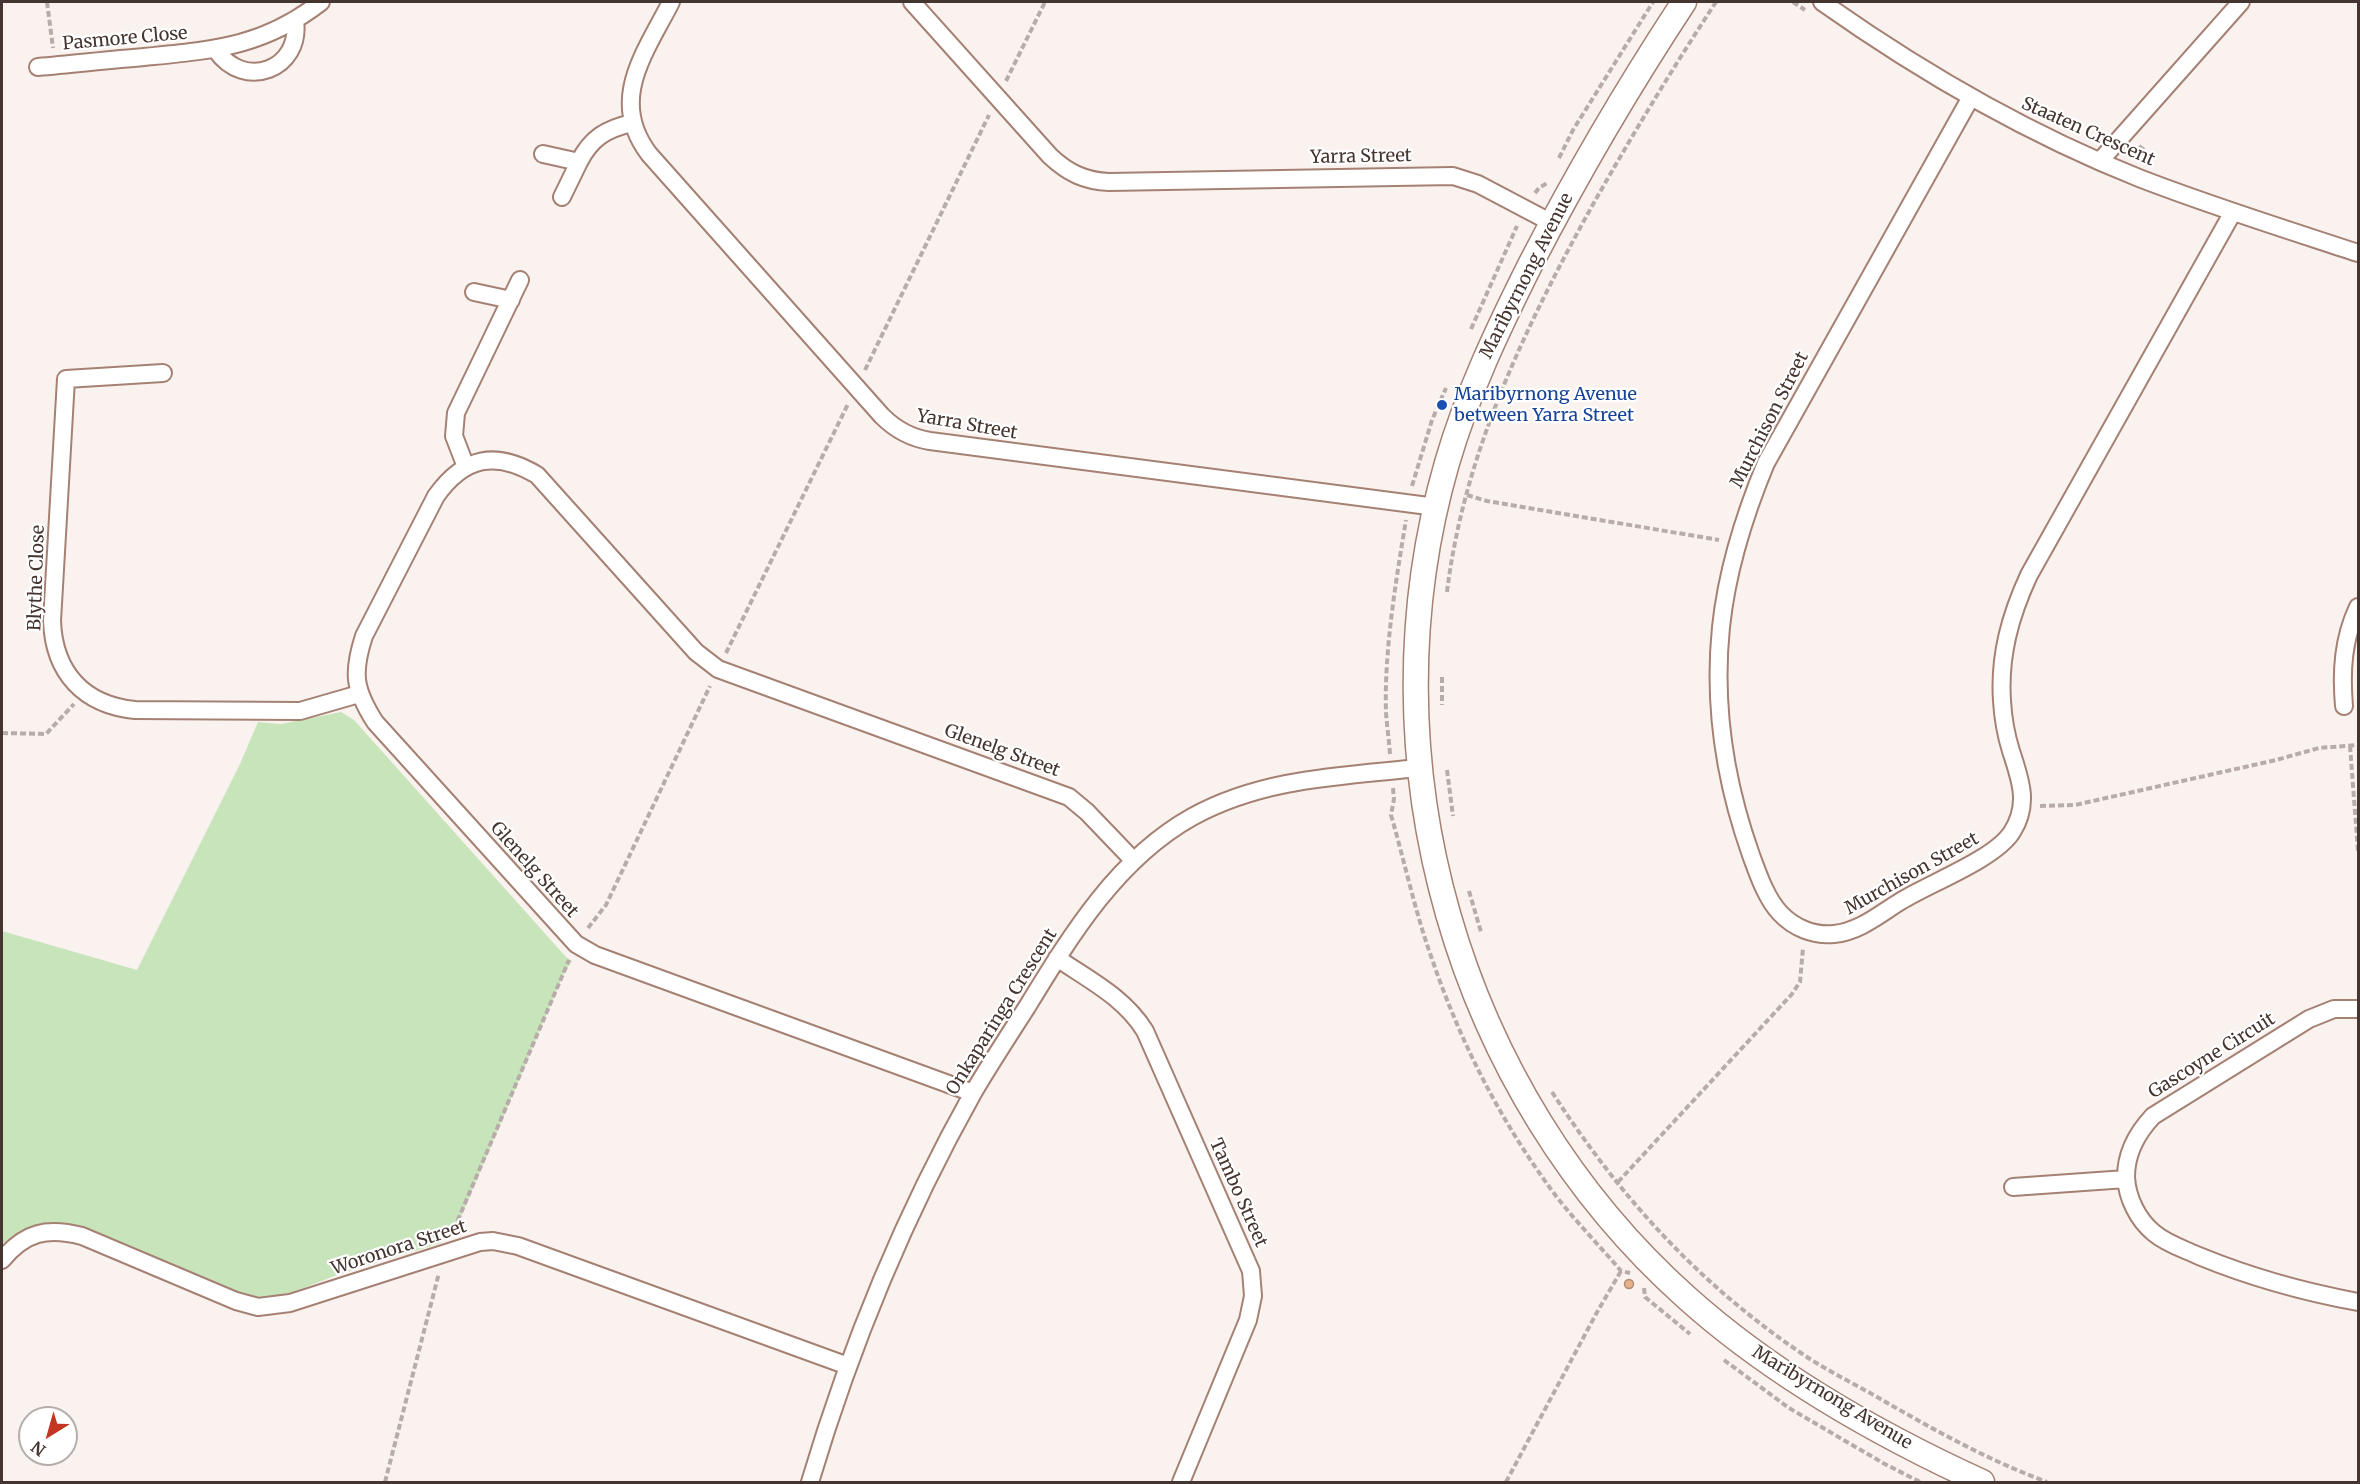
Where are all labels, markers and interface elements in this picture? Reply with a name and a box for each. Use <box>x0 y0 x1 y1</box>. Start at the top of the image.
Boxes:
street label: Pasmore Close <box>62 23 188 55</box>
street label: Staaten Crescent <box>2018 93 2158 171</box>
street label: Yarra Street <box>1310 145 1412 169</box>
street label: Maribyrnong Avenue <box>1476 190 1578 362</box>
street label: Murchison Street <box>1726 348 1814 492</box>
place label: Maribyrnong Avenue between Yarra Street <box>1454 384 1637 426</box>
marker: Maribyrnong Avenue between Yarra Street <box>1435 398 1449 412</box>
street label: Yarra Street <box>915 406 1019 444</box>
street label: Blythe Close <box>24 525 50 631</box>
street label: Glenelg Street <box>941 720 1063 782</box>
street label: Glenelg Street <box>485 818 583 922</box>
street label: Murchison Street <box>1841 828 1983 920</box>
street label: Onkaparinga Crescent <box>942 925 1062 1099</box>
street label: Gascoyne Circuit <box>2145 1008 2279 1104</box>
street label: Tambo Street <box>1204 1135 1272 1251</box>
street label: Woronora Street <box>328 1216 470 1280</box>
street label: Maribyrnong Avenue <box>1748 1342 1916 1454</box>
north arrow <box>18 1406 78 1466</box>
text: N <box>27 1437 49 1461</box>

